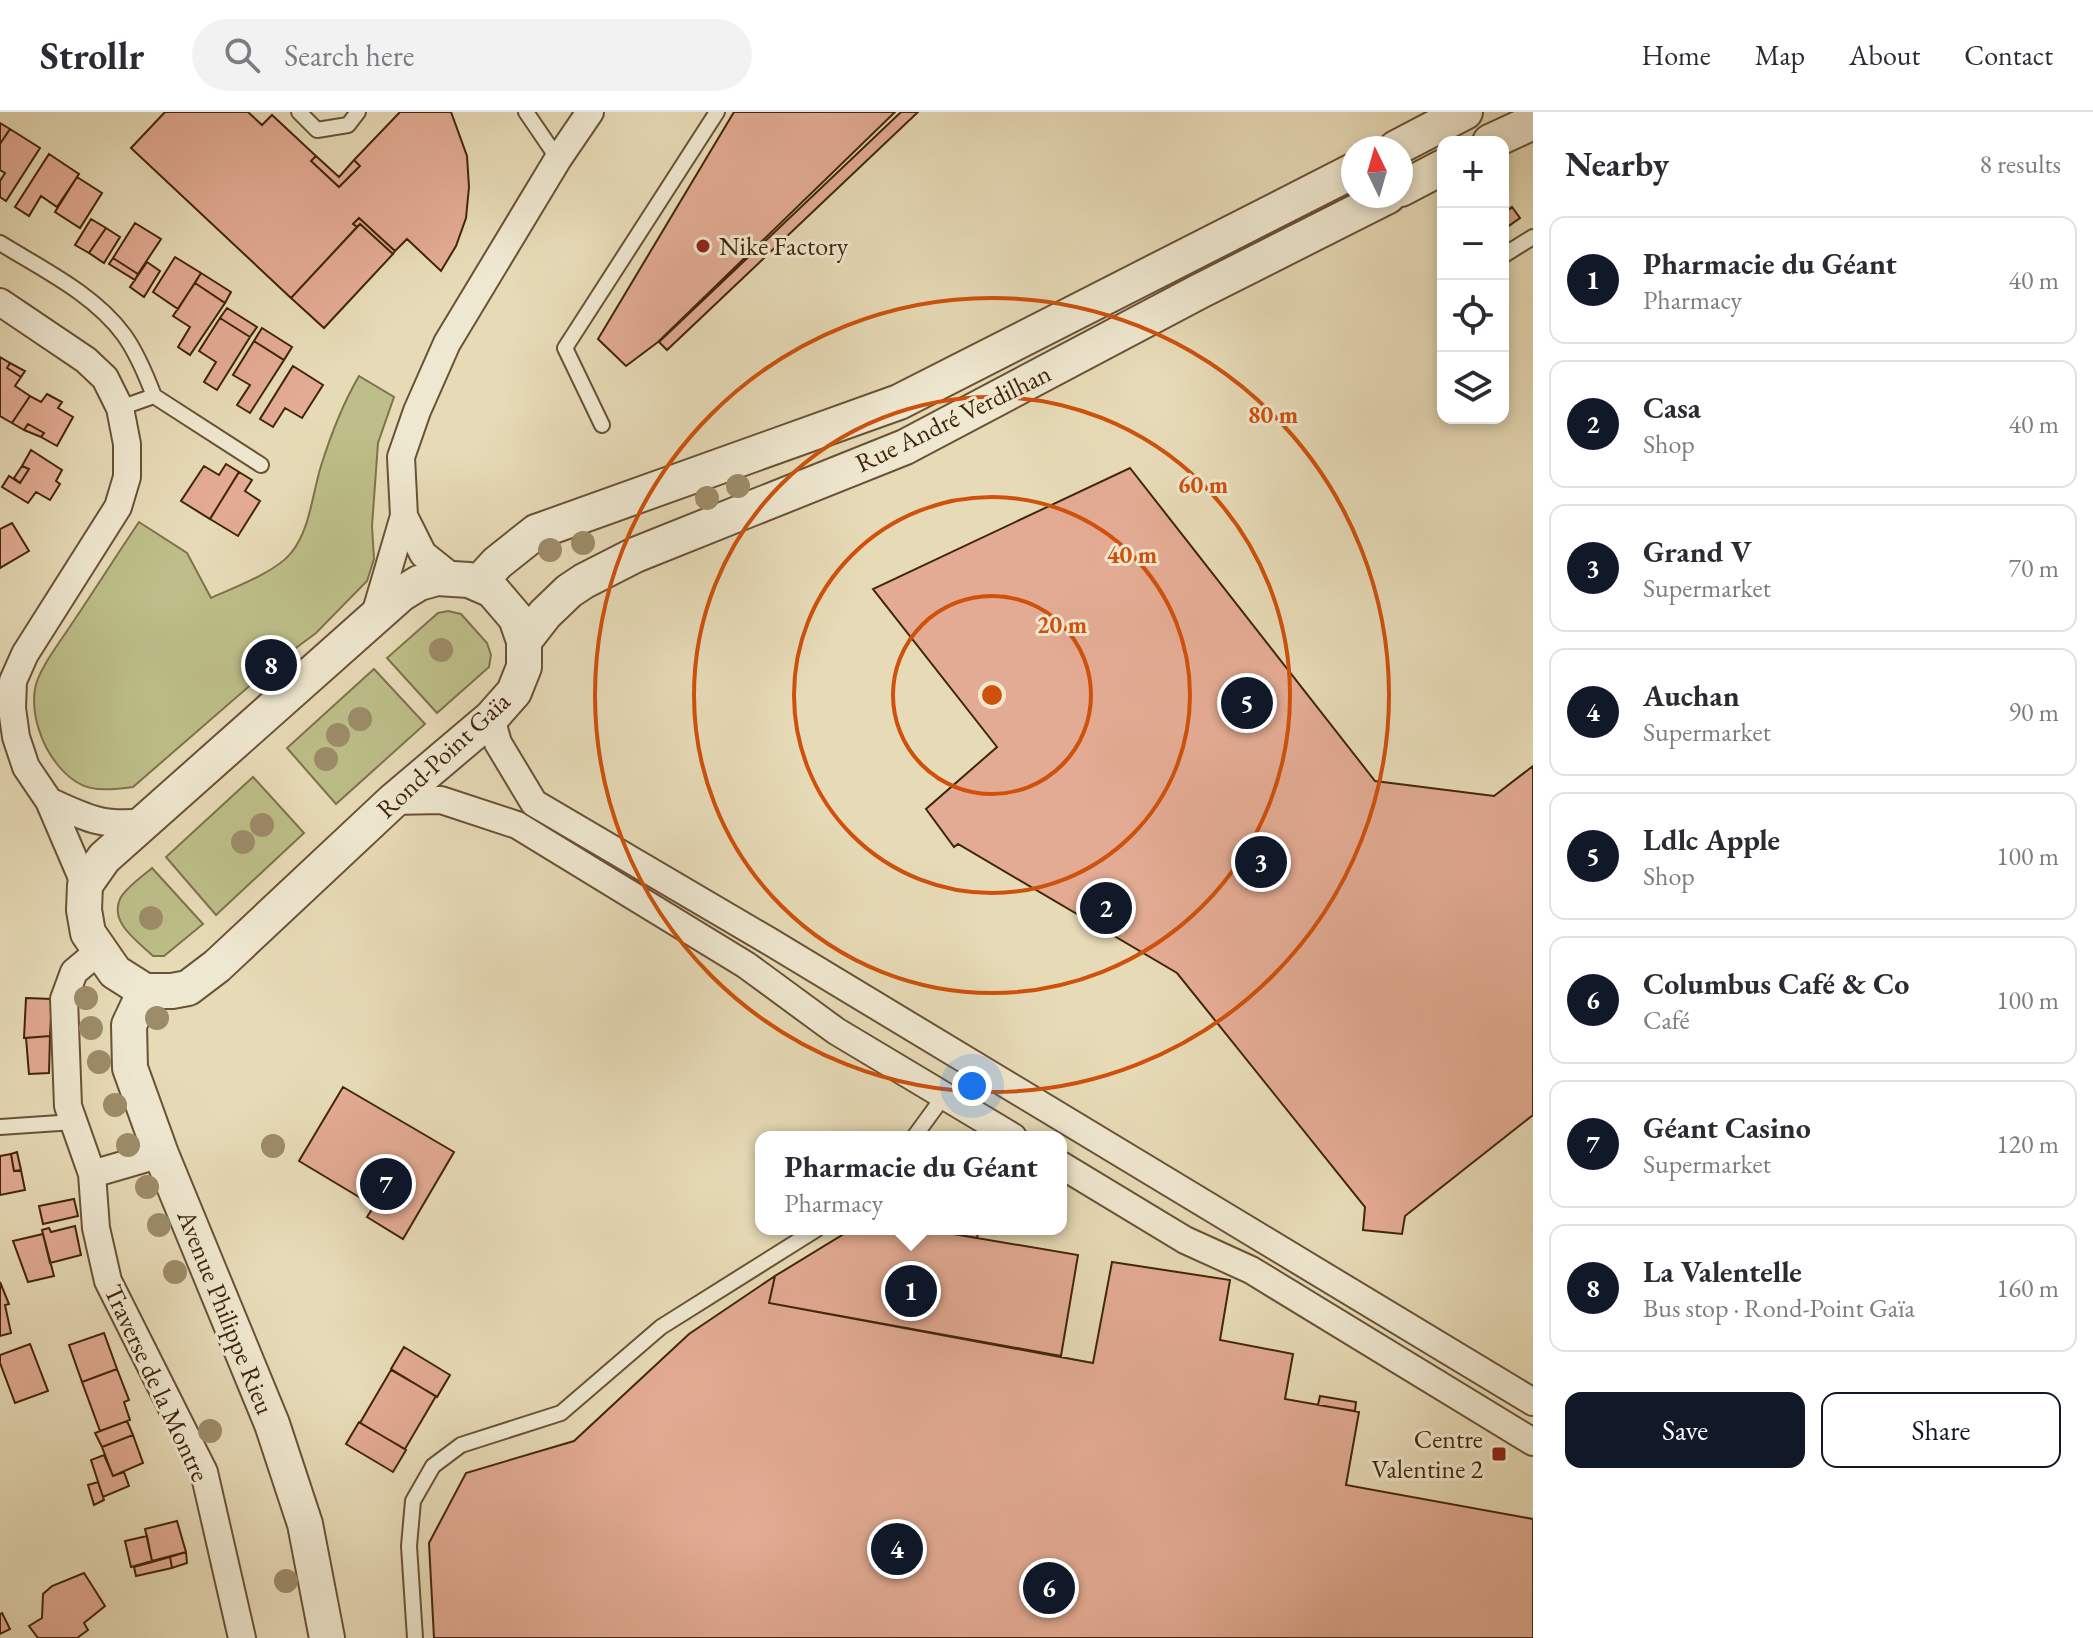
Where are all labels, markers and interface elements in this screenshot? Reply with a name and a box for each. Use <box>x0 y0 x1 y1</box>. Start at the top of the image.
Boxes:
search box <box>192 19 752 91</box>
text: Strollr <box>40 31 144 80</box>
icon: search <box>220 33 264 77</box>
text: Search here <box>284 36 414 75</box>
text: Home <box>1641 37 1711 73</box>
text: Map <box>1755 37 1805 73</box>
text: About <box>1849 37 1920 73</box>
text: Contact <box>1964 37 2053 73</box>
north arrow <box>1341 136 1413 208</box>
map controls <box>1437 136 1509 424</box>
button: + <box>1437 136 1509 208</box>
text: Nearby <box>1565 142 1669 186</box>
text: 8 results <box>1980 147 2061 181</box>
button: − <box>1437 208 1509 280</box>
place label: Nike Factory <box>719 229 849 263</box>
marker: Nike Factory <box>694 237 712 255</box>
text: Pharmacie du Géant <box>1643 244 1897 283</box>
text: 1 <box>1586 263 1600 297</box>
text: 40 m <box>2009 263 2059 297</box>
button: locate <box>1437 280 1509 352</box>
text: Pharmacy <box>1643 283 1742 317</box>
button: layers <box>1437 352 1509 424</box>
street label: Rue André Verdilhan <box>850 356 1057 480</box>
text: Casa <box>1643 388 1701 427</box>
text: 80 m <box>1248 399 1298 430</box>
text: 2 <box>1586 407 1600 441</box>
text: 40 m <box>2009 407 2059 441</box>
text: Shop <box>1643 427 1695 461</box>
text: 60 m <box>1178 469 1228 500</box>
text: Grand V <box>1643 532 1752 571</box>
text: 40 m <box>1107 539 1157 570</box>
text: 3 <box>1586 551 1600 585</box>
text: 70 m <box>2009 551 2059 585</box>
text: Supermarket <box>1643 571 1771 605</box>
text: 20 m <box>1037 609 1087 640</box>
pin: 8 <box>245 635 297 695</box>
pin: 5 <box>1221 673 1273 733</box>
text: Auchan <box>1643 676 1740 715</box>
centre of rings <box>978 681 1006 709</box>
street label: Rond-Point Gaïa <box>369 684 518 826</box>
text: 4 <box>1586 695 1600 729</box>
text: 90 m <box>2009 695 2059 729</box>
text: Supermarket <box>1643 715 1771 749</box>
text: Ldlc Apple <box>1643 820 1780 859</box>
pin: 3 <box>1235 832 1287 892</box>
text: 5 <box>1586 839 1600 873</box>
text: 100 m <box>1996 839 2059 873</box>
text: Shop <box>1643 859 1695 893</box>
pin: 2 <box>1080 878 1132 938</box>
text: Columbus Café & Co <box>1643 964 1909 1003</box>
text: 6 <box>1586 983 1600 1017</box>
text: 100 m <box>1996 983 2059 1017</box>
text: Café <box>1643 1003 1690 1037</box>
your location <box>952 1066 992 1106</box>
text: Géant Casino <box>1643 1108 1811 1147</box>
text: 7 <box>1586 1127 1600 1161</box>
text: 120 m <box>1996 1127 2059 1161</box>
popup <box>755 1131 1067 1235</box>
text: Pharmacie du Géant <box>784 1147 1038 1186</box>
text: Supermarket <box>1643 1147 1771 1181</box>
pin: 7 <box>360 1154 412 1214</box>
text: Pharmacy <box>784 1186 883 1220</box>
street label: Avenue Philippe Rieu <box>169 1204 283 1420</box>
text: La Valentelle <box>1643 1252 1802 1291</box>
pin: 1 <box>885 1261 937 1321</box>
text: 8 <box>1586 1271 1600 1305</box>
text: 160 m <box>1996 1271 2059 1305</box>
street label: Traverse de la Montre <box>96 1279 218 1487</box>
text: Bus stop · Rond-Point Gaïa <box>1643 1291 1915 1325</box>
button: Save <box>1565 1392 1805 1468</box>
button: Share <box>1821 1392 2061 1468</box>
place label: Centre Valentine 2 <box>1372 1422 1484 1486</box>
marker: Centre Valentine 2 <box>1490 1445 1508 1463</box>
pin: 4 <box>871 1519 923 1579</box>
pin: 6 <box>1023 1558 1075 1618</box>

